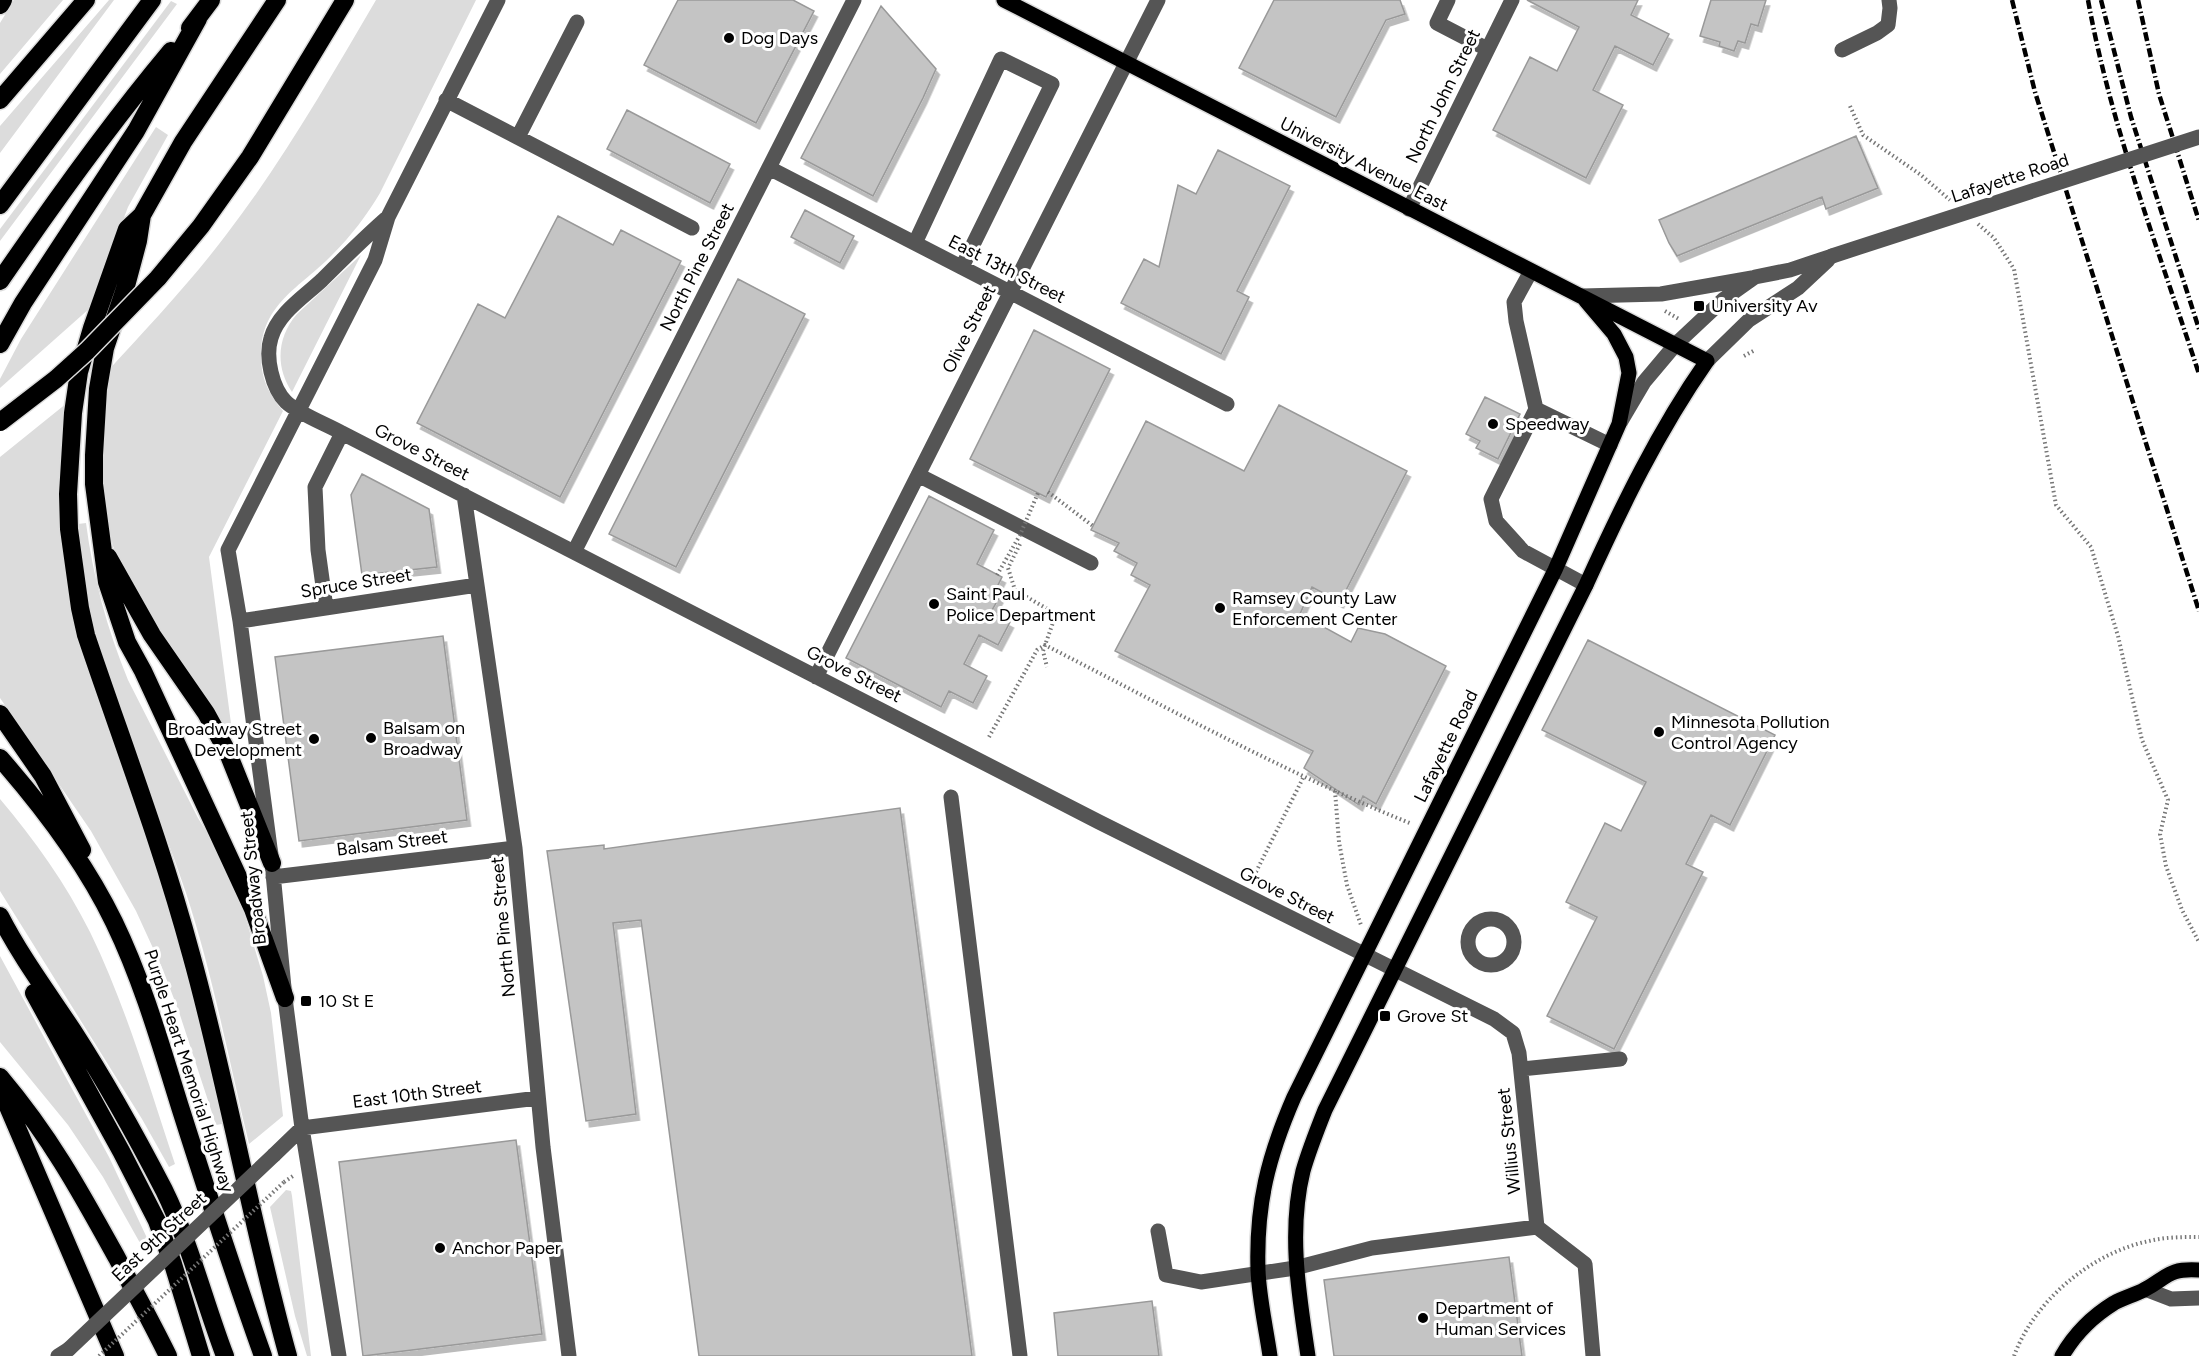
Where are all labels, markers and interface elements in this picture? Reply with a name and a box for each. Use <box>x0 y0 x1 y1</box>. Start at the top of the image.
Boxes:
street label: North John Street <box>1401 25 1485 167</box>
place label: Dog Days <box>741 27 818 49</box>
marker: Dog Days <box>722 31 736 45</box>
street label: University Avenue East <box>1276 112 1452 216</box>
street label: Lafayette Road <box>1948 149 2072 207</box>
street label: North Pine Street <box>655 199 739 335</box>
street label: East 13th Street <box>945 230 1069 308</box>
street label: Olive Street <box>937 281 1001 377</box>
place label: University Av <box>1711 295 1818 317</box>
marker: University Av <box>1692 299 1706 313</box>
place label: Speedway <box>1505 413 1590 435</box>
marker: Speedway <box>1486 417 1500 431</box>
street label: Grove Street <box>371 419 473 485</box>
street label: Spruce Street <box>299 563 413 603</box>
place label: Saint Paul Police Department <box>946 583 1096 626</box>
place label: Ramsey County Law Enforcement Center <box>1232 587 1397 630</box>
marker: Saint Paul Police Department <box>927 597 941 611</box>
marker: Ramsey County Law Enforcement Center <box>1213 601 1227 615</box>
street label: Grove Street <box>803 641 905 707</box>
street label: Lafayette Road <box>1409 686 1483 806</box>
place label: Minnesota Pollution Control Agency <box>1671 711 1830 754</box>
place label: Balsam on Broadway <box>383 717 465 760</box>
place label: Broadway Street Development <box>167 718 302 761</box>
marker: Minnesota Pollution Control Agency <box>1652 725 1666 739</box>
marker: Balsam on Broadway <box>364 731 378 745</box>
marker: Broadway Street Development <box>307 732 321 746</box>
street label: Broadway Street <box>235 810 271 946</box>
street label: Balsam Street <box>335 825 449 861</box>
street label: North Pine Street <box>486 856 520 998</box>
street label: Grove Street <box>1236 862 1338 928</box>
street label: Purple Heart Memorial Highway <box>139 947 239 1196</box>
place label: 10 St E <box>318 990 374 1012</box>
marker: 10 St E <box>299 994 313 1008</box>
place label: Grove St <box>1397 1005 1468 1027</box>
marker: Grove St <box>1378 1009 1392 1023</box>
street label: East 10th Street <box>351 1075 483 1113</box>
street label: Willius Street <box>1492 1087 1526 1195</box>
street label: East 9th Street <box>107 1187 211 1286</box>
place label: Anchor Paper <box>452 1237 561 1259</box>
marker: Anchor Paper <box>433 1241 447 1255</box>
place label: Department of Human Services <box>1435 1297 1566 1340</box>
marker: Department of Human Services <box>1416 1311 1430 1325</box>

